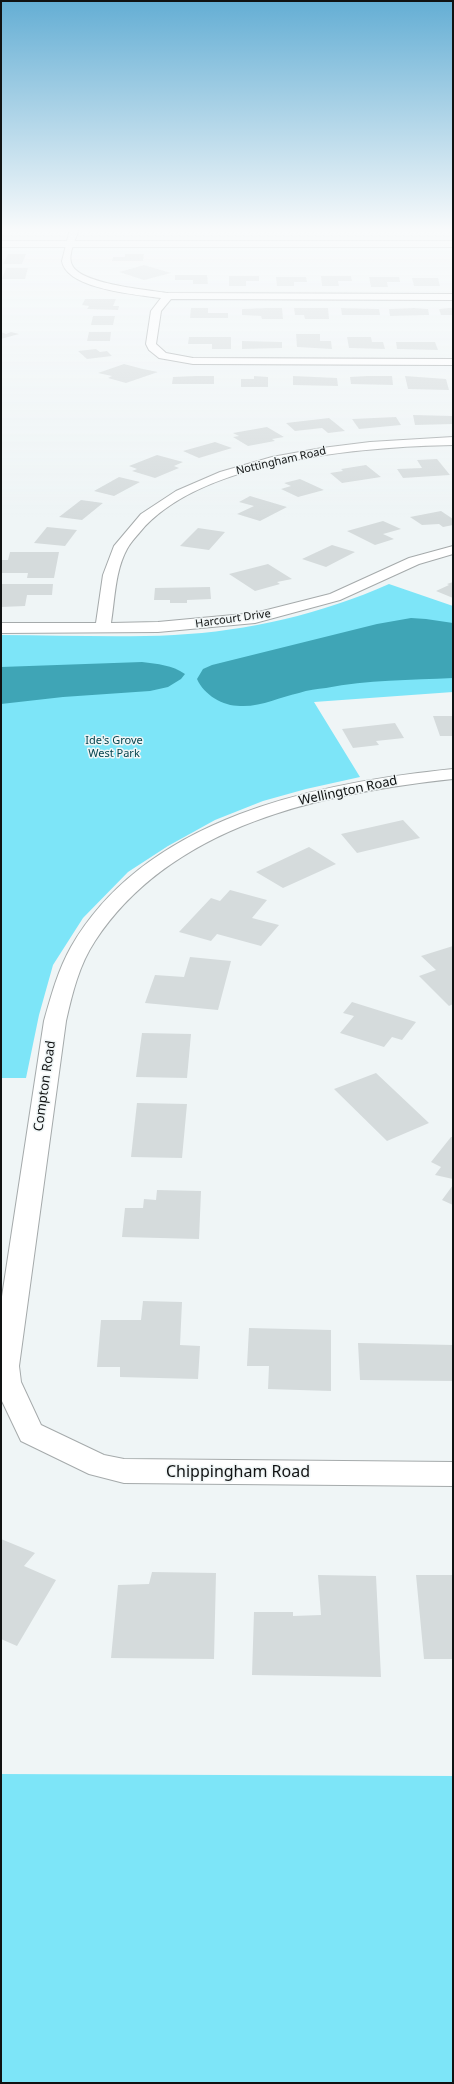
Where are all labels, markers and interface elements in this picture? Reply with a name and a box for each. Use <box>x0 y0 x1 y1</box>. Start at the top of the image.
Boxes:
street label: Nottingham Road <box>235 444 327 478</box>
street label: Harcourt Drive <box>194 607 272 631</box>
park label: Ide's Grove West Park <box>85 734 143 760</box>
street label: Wellington Road <box>297 773 399 809</box>
street label: Compton Road <box>31 1040 59 1132</box>
street label: Chippingham Road <box>166 1462 310 1482</box>

